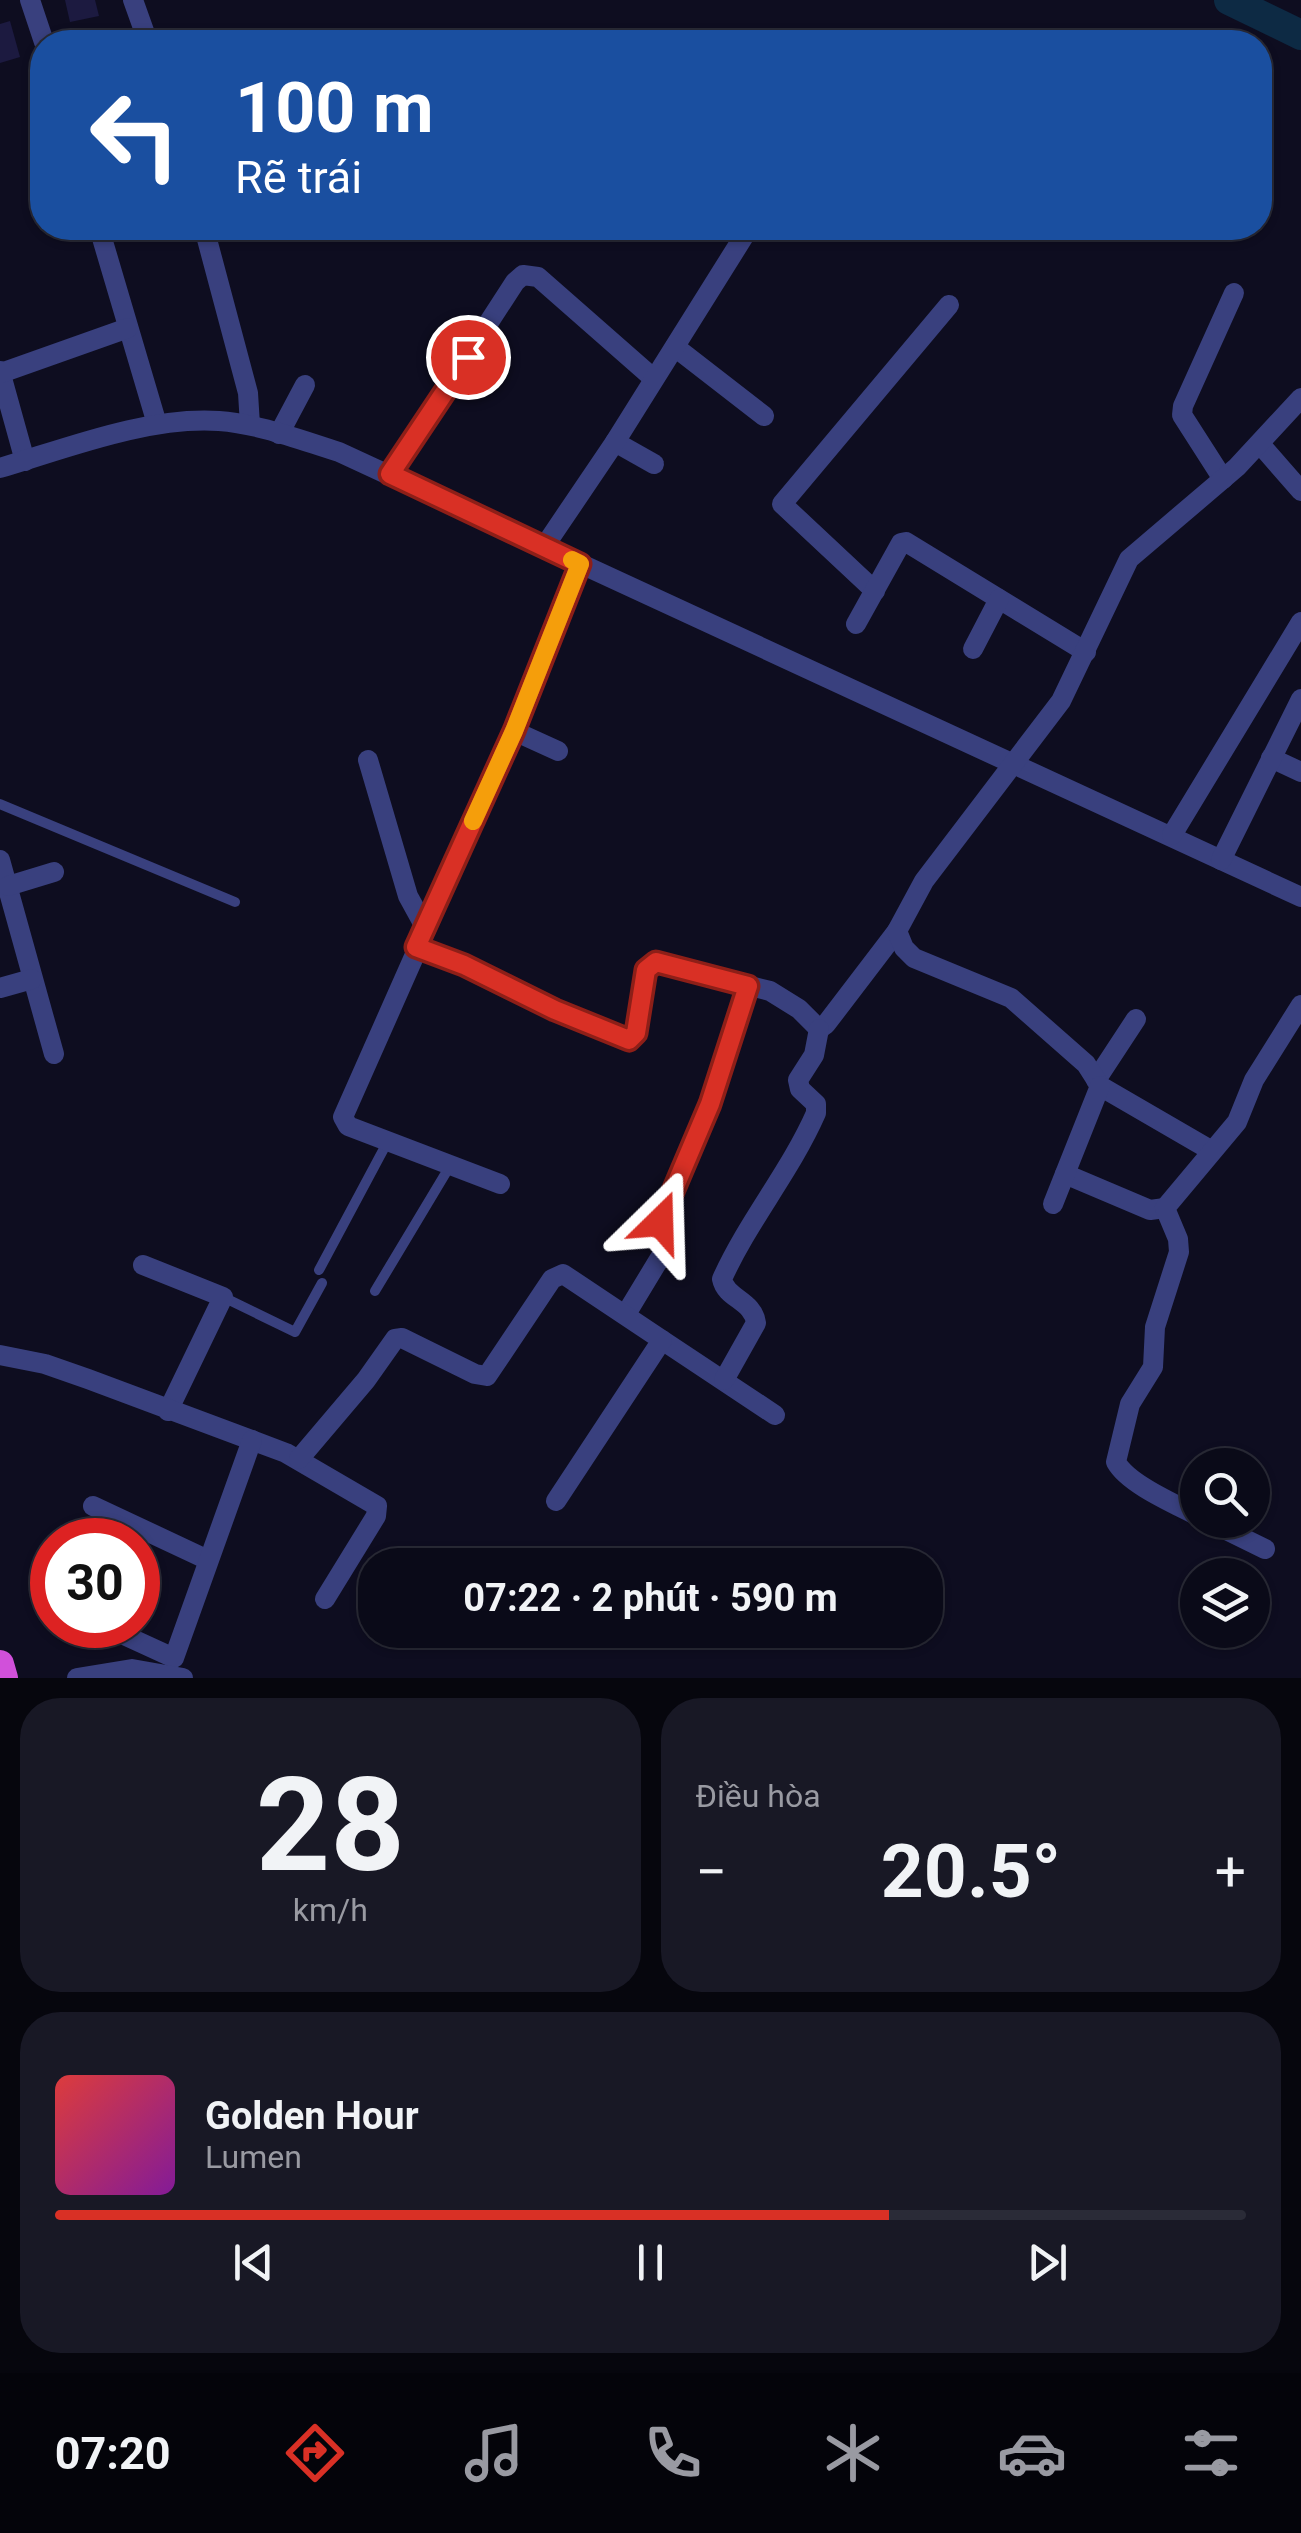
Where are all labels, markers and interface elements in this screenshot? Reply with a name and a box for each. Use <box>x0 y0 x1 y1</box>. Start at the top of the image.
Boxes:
text: 100 m <box>235 67 434 149</box>
icon: left <box>70 70 200 200</box>
text: Rẽ trái <box>235 151 362 204</box>
pin <box>426 315 511 400</box>
icon: arrive <box>441 330 496 385</box>
position arrow <box>608 1170 712 1274</box>
map controls <box>1180 1448 1270 1648</box>
button: search <box>1180 1448 1270 1538</box>
speed limit sign: 30 <box>30 1518 160 1648</box>
button: layers <box>1180 1558 1270 1648</box>
text: 07:22 · 2 phút · 590 m <box>463 1576 838 1620</box>
text: 28 <box>256 1749 405 1902</box>
text: Điều hòa <box>696 1777 821 1815</box>
text: 20.5° <box>881 1827 1061 1915</box>
text: − <box>696 1840 727 1904</box>
text: + <box>1215 1840 1246 1904</box>
text: km/h <box>293 1891 368 1929</box>
text: Golden Hour <box>205 2094 419 2138</box>
text: Lumen <box>205 2138 302 2176</box>
icon: previous <box>226 2235 281 2290</box>
icon: pause <box>623 2235 678 2290</box>
icon: next <box>1020 2235 1075 2290</box>
icon: directions <box>280 2418 350 2488</box>
icon: music <box>459 2418 529 2488</box>
icon: phone <box>638 2418 708 2488</box>
icon: climate <box>818 2418 888 2488</box>
icon: car <box>997 2418 1067 2488</box>
icon: filters <box>1176 2418 1246 2488</box>
text: 07:20 <box>55 2427 171 2480</box>

